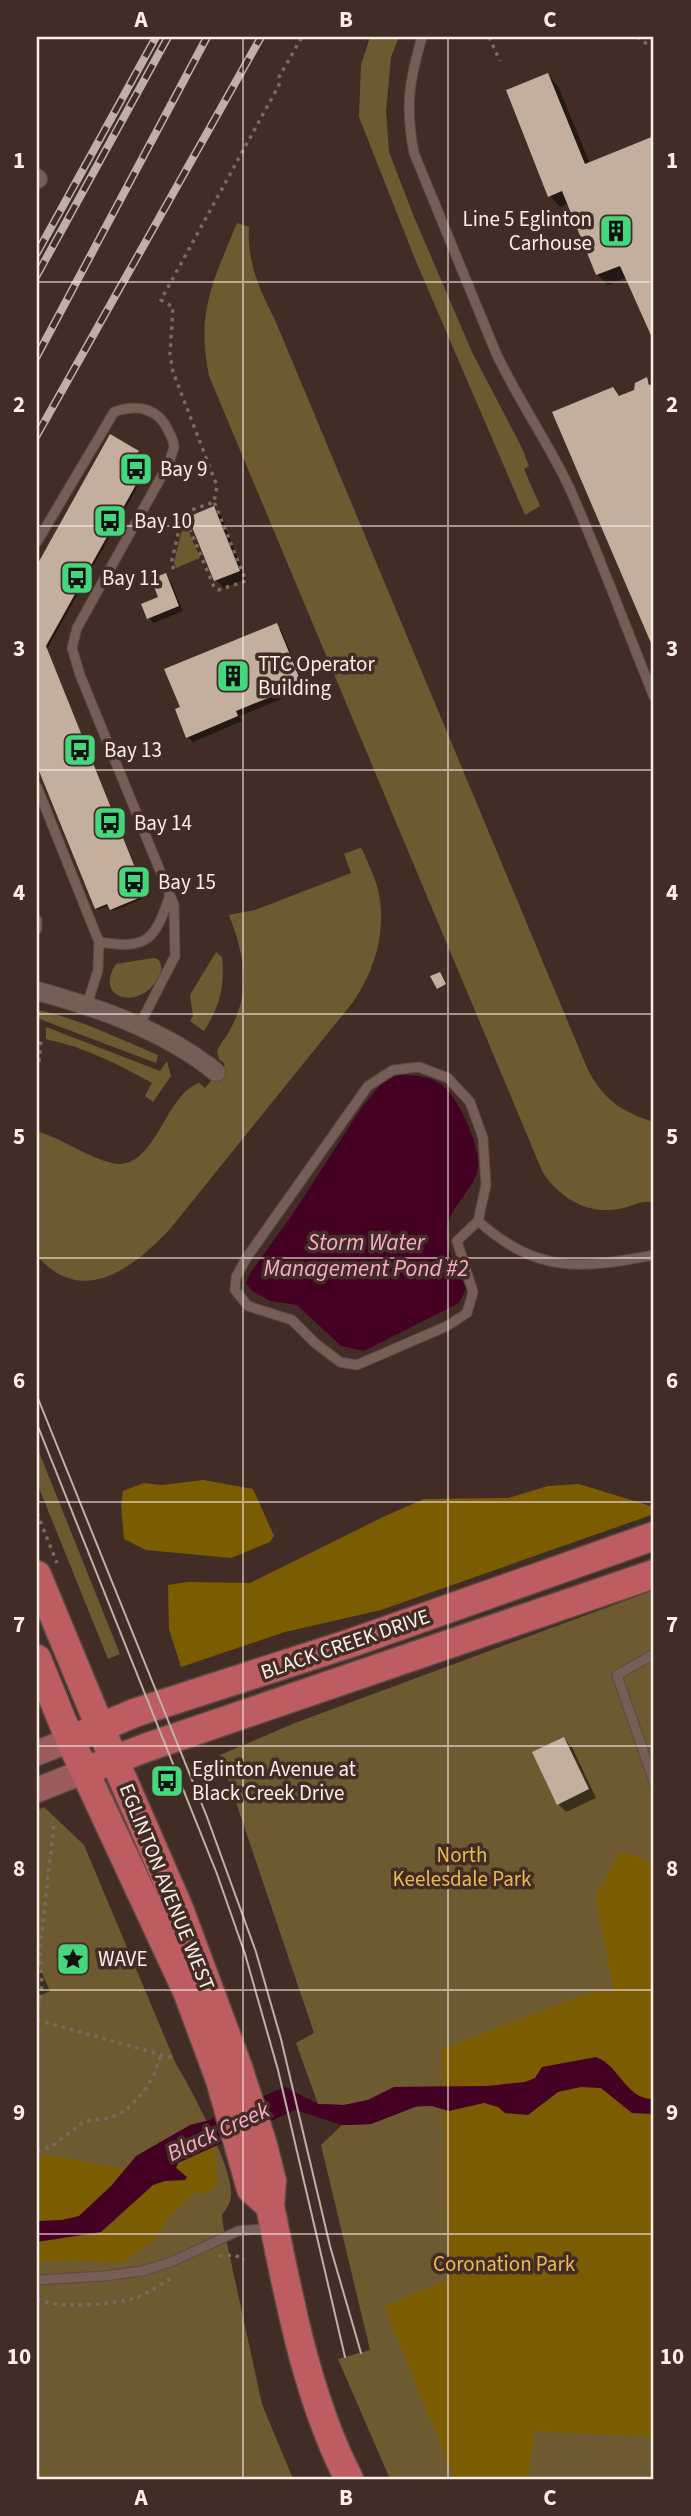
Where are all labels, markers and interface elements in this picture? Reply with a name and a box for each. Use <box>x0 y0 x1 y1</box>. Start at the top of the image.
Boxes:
text: A <box>133 3 148 36</box>
text: B <box>339 3 353 36</box>
text: C <box>543 3 557 36</box>
text: 1 <box>13 144 25 177</box>
text: 1 <box>666 144 678 177</box>
place label: Line 5 Eglinton Carhouse <box>463 204 592 258</box>
building icon: Line 5 Eglinton Carhouse <box>597 212 635 250</box>
text: 2 <box>13 388 25 421</box>
text: 2 <box>666 388 678 421</box>
bus stop icon: Bay 9 <box>117 450 155 488</box>
place label: Bay 9 <box>160 454 207 484</box>
bus stop icon: Bay 10 <box>91 502 129 540</box>
place label: Bay 10 <box>134 506 192 536</box>
bus stop icon: Bay 11 <box>58 559 96 597</box>
place label: Bay 11 <box>102 563 160 593</box>
text: 3 <box>13 632 25 665</box>
text: 3 <box>666 632 678 665</box>
place label: TTC Operator Building <box>258 649 375 703</box>
building icon: TTC Operator Building <box>214 657 252 695</box>
bus stop icon: Bay 13 <box>61 731 99 769</box>
place label: Bay 13 <box>104 735 162 765</box>
bus stop icon: Bay 14 <box>91 804 129 842</box>
place label: Bay 14 <box>134 808 192 838</box>
bus stop icon: Bay 15 <box>115 863 153 901</box>
place label: Bay 15 <box>158 867 216 897</box>
text: 4 <box>13 876 25 909</box>
text: 4 <box>666 876 678 909</box>
text: 5 <box>13 1120 25 1153</box>
text: 5 <box>666 1120 678 1153</box>
water label: Storm Water Management Pond #2 <box>264 1226 468 1285</box>
text: 6 <box>13 1364 25 1397</box>
text: 6 <box>666 1364 678 1397</box>
street label: BLACK CREEK DRIVE <box>257 1601 433 1687</box>
text: 7 <box>13 1608 25 1641</box>
text: 7 <box>666 1608 678 1641</box>
place label: Eglinton Avenue at Black Creek Drive <box>192 1754 356 1808</box>
bus stop icon: Eglinton Avenue at Black Creek Drive <box>148 1762 186 1800</box>
street label: EGLINTON AVENUE WEST <box>112 1779 222 1995</box>
park label: North Keelesdale Park <box>393 1840 532 1894</box>
text: 8 <box>13 1852 25 1885</box>
text: 8 <box>666 1852 678 1885</box>
place icon: WAVE <box>54 1940 92 1978</box>
place label: WAVE <box>98 1944 148 1974</box>
water label: Black Creek <box>161 2093 276 2170</box>
text: 9 <box>13 2096 25 2129</box>
text: 9 <box>666 2096 678 2129</box>
park label: Coronation Park <box>433 2249 576 2279</box>
text: 10 <box>7 2340 31 2373</box>
text: 10 <box>660 2340 684 2373</box>
text: A <box>133 2481 148 2514</box>
text: B <box>339 2481 353 2514</box>
text: C <box>543 2481 557 2514</box>

